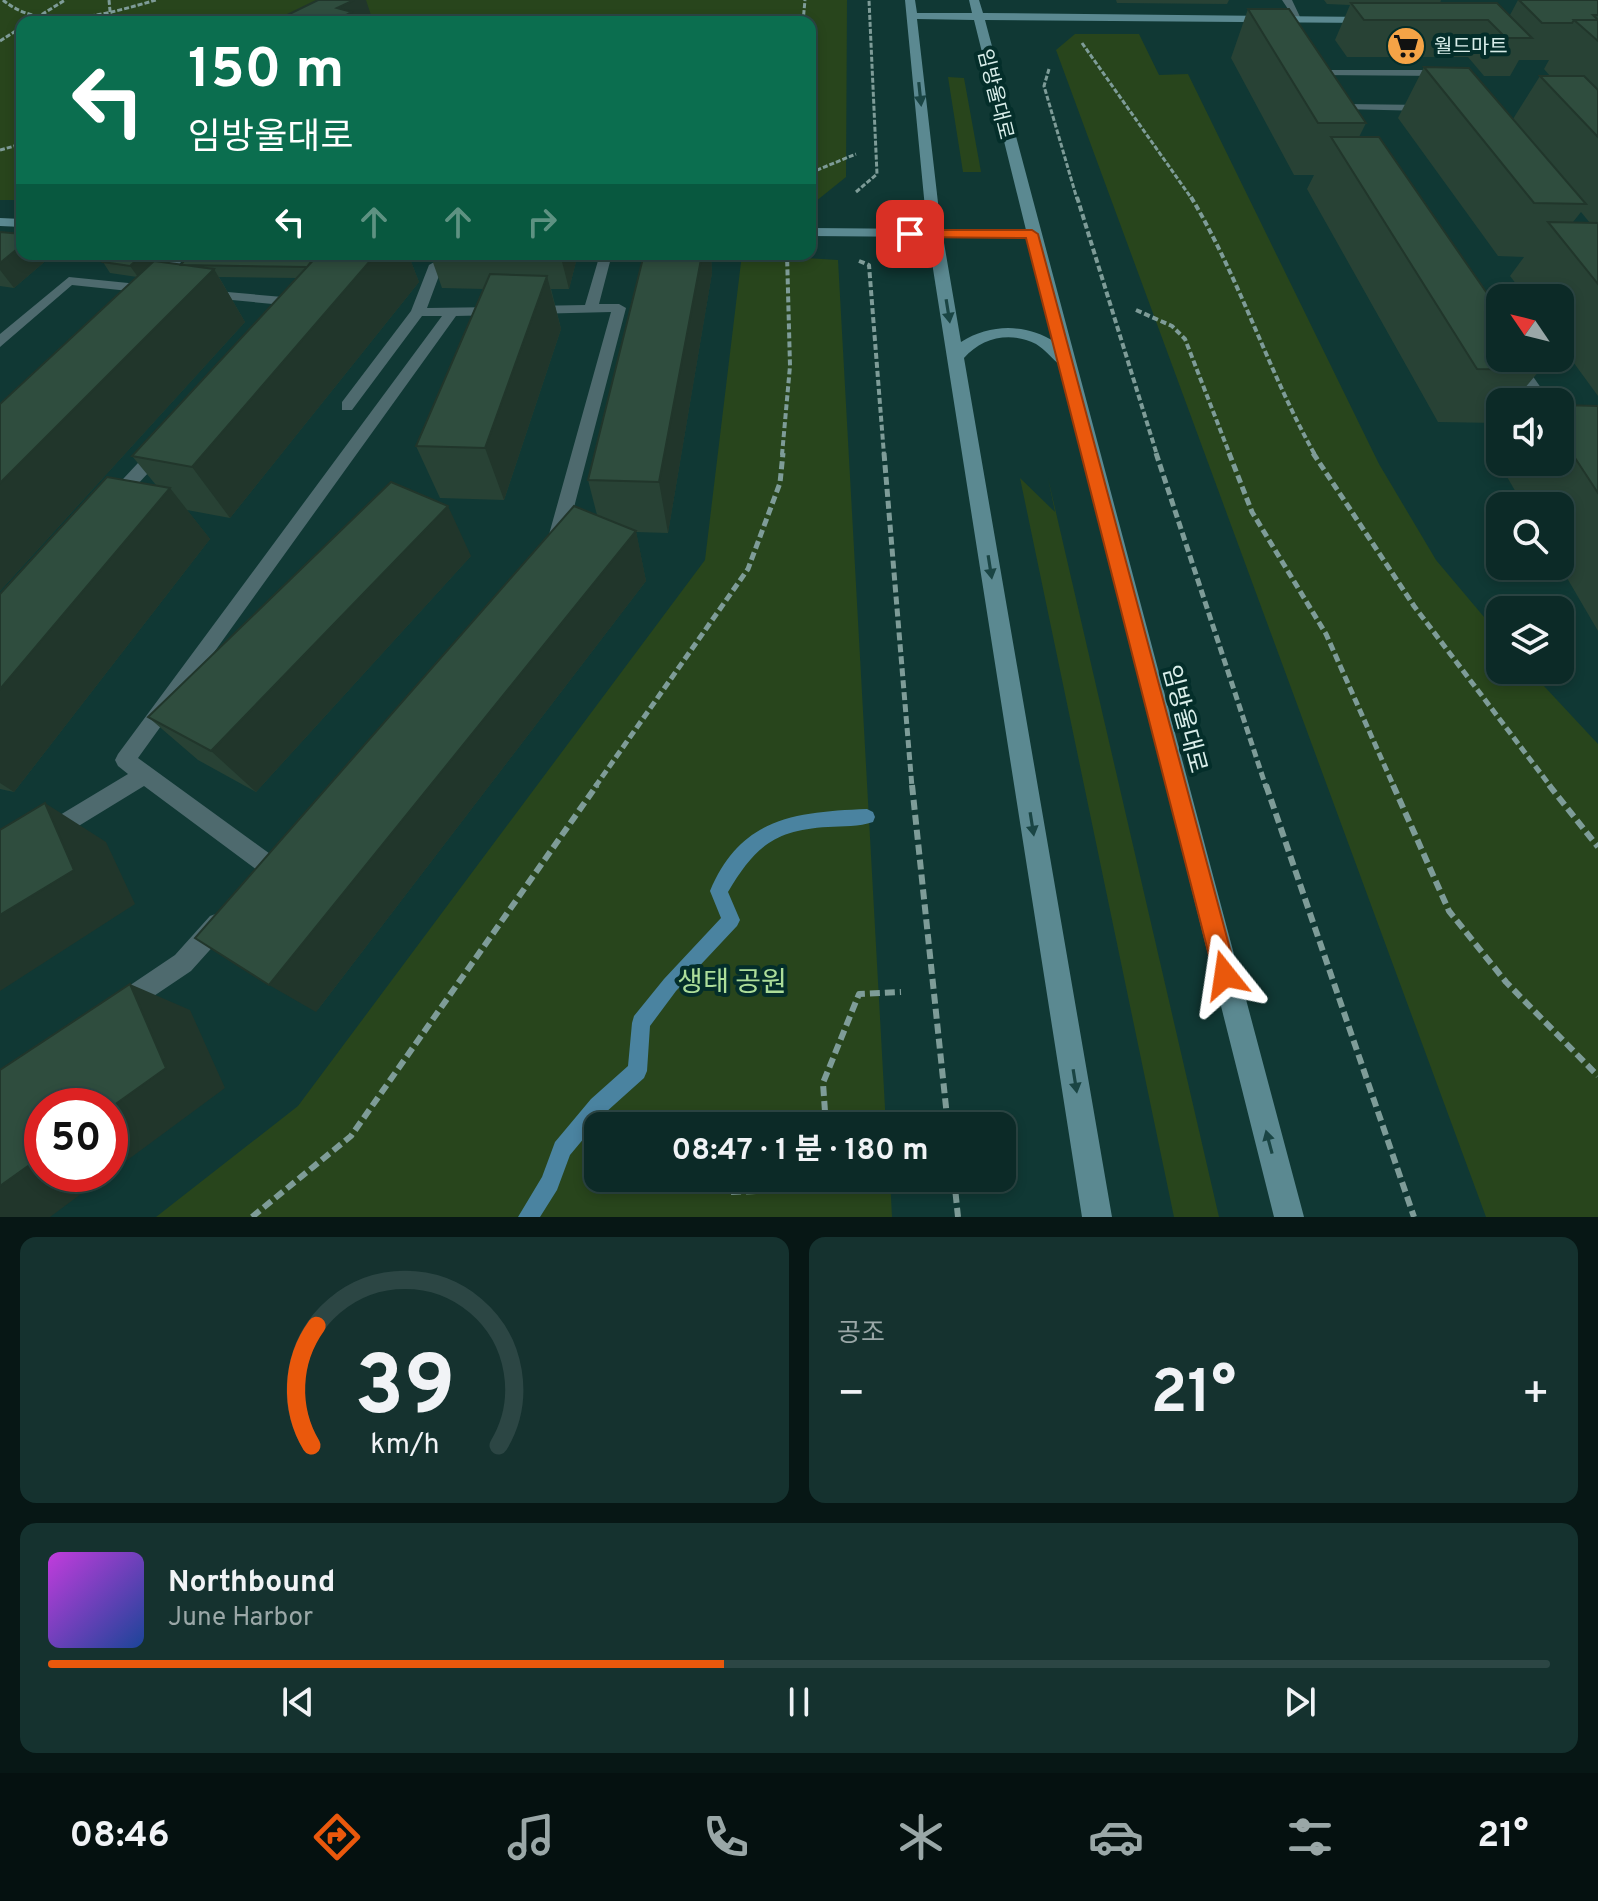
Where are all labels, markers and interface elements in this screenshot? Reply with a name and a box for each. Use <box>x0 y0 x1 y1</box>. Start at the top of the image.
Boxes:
supermarket icon: 월드마트 <box>1385 25 1427 67</box>
place label: 월드마트 <box>1434 35 1508 61</box>
text: 150 m <box>188 37 344 107</box>
street label: 임방울대로 <box>970 47 1018 142</box>
icon: left <box>56 48 160 152</box>
one-way arrow <box>914 82 927 107</box>
text: 임방울대로 <box>188 116 354 162</box>
icon: left <box>268 200 312 244</box>
icon: ahead <box>352 200 396 244</box>
icon: ahead <box>436 200 480 244</box>
icon: right <box>520 200 564 244</box>
pin <box>876 200 944 268</box>
icon: arrive <box>888 212 932 256</box>
north arrow <box>1486 284 1574 372</box>
map controls <box>1486 284 1574 684</box>
one-way arrow <box>942 299 954 324</box>
button: sound <box>1486 388 1574 476</box>
button: search <box>1486 492 1574 580</box>
one-way arrow <box>984 555 997 580</box>
button: layers <box>1486 596 1574 684</box>
street label: 임방울대로 <box>1154 662 1212 777</box>
one-way arrow <box>1027 812 1039 837</box>
position arrow <box>1183 933 1267 1017</box>
park label: 생태 공원 <box>677 966 787 1002</box>
one-way arrow <box>1069 1068 1081 1093</box>
speed limit sign: 50 <box>24 1088 128 1192</box>
one-way arrow <box>1262 1129 1274 1154</box>
text: 08:47 · 1 분 · 180 m <box>672 1133 928 1170</box>
text: 공조 <box>837 1318 885 1351</box>
text: 39 <box>354 1339 455 1444</box>
text: 21° <box>1151 1358 1236 1434</box>
text: − <box>837 1368 865 1424</box>
text: + <box>1522 1368 1550 1424</box>
text: km/h <box>370 1428 439 1464</box>
text: Northbound <box>168 1565 335 1602</box>
text: June Harbor <box>168 1602 313 1635</box>
icon: previous <box>276 1680 320 1724</box>
icon: pause <box>777 1680 821 1724</box>
icon: next <box>1278 1680 1322 1724</box>
icon: directions <box>309 1809 365 1865</box>
icon: music <box>503 1809 559 1865</box>
icon: phone <box>698 1809 754 1865</box>
icon: climate <box>893 1809 949 1865</box>
icon: car <box>1088 1809 1144 1865</box>
icon: filters <box>1282 1809 1338 1865</box>
text: 08:46 <box>69 1814 170 1860</box>
text: 21° <box>1477 1814 1529 1860</box>

